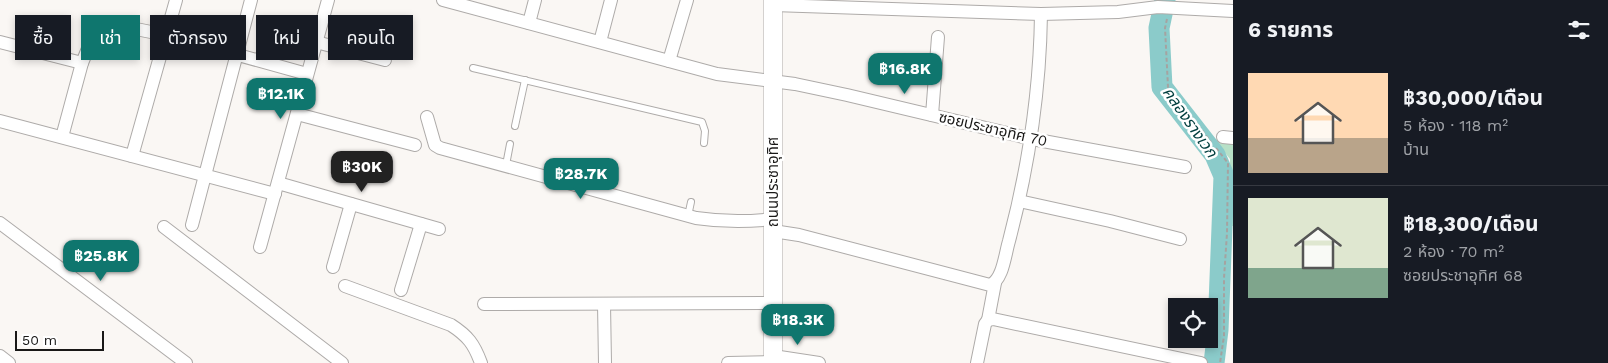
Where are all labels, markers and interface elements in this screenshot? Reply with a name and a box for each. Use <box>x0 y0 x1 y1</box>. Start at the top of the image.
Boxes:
chip: ซื้อ <box>15 15 71 60</box>
chip: เช่า <box>81 15 140 60</box>
chip: ตัวกรอง <box>150 15 246 60</box>
chip: ใหม่ <box>256 15 318 60</box>
chip: คอนโด <box>328 15 413 60</box>
icon: filters <box>1565 16 1593 44</box>
text: 6 รายการ <box>1248 17 1333 42</box>
pin: ฿16.8K <box>864 52 946 95</box>
text: ฿16.8K <box>879 59 931 78</box>
pin: ฿12.1K <box>240 78 322 120</box>
water label: คลองรางเวก <box>1159 83 1222 162</box>
text: ฿12.1K <box>258 84 304 103</box>
text: ฿30,000/เดือน <box>1403 85 1543 110</box>
icon: home <box>1288 93 1348 153</box>
street label: ซอยประชาอุทิศ 70 <box>937 108 1049 150</box>
text: 5 ห้อง · 118 m² <box>1403 116 1508 135</box>
street label: ถนนประชาอุทิศ <box>764 137 782 227</box>
text: บ้าน <box>1403 140 1429 159</box>
pin: ฿30K <box>332 150 392 193</box>
text: ฿30K <box>342 157 382 176</box>
pin: ฿28.7K <box>540 158 622 200</box>
text: ฿28.7K <box>555 164 607 183</box>
text: ฿18,300/เดือน <box>1403 211 1539 236</box>
icon: home <box>1288 218 1348 278</box>
pin: ฿25.8K <box>60 240 142 282</box>
text: 2 ห้อง · 70 m² <box>1403 242 1504 261</box>
text: ฿25.8K <box>74 246 128 265</box>
text: ซอยประชาอุทิศ 68 <box>1403 266 1523 285</box>
map controls <box>1168 298 1218 348</box>
button: locate <box>1168 298 1218 348</box>
pin: ฿18.3K <box>757 304 839 346</box>
text: ฿18.3K <box>772 310 824 329</box>
scale bar <box>15 328 104 351</box>
text: 50 m <box>22 332 57 348</box>

